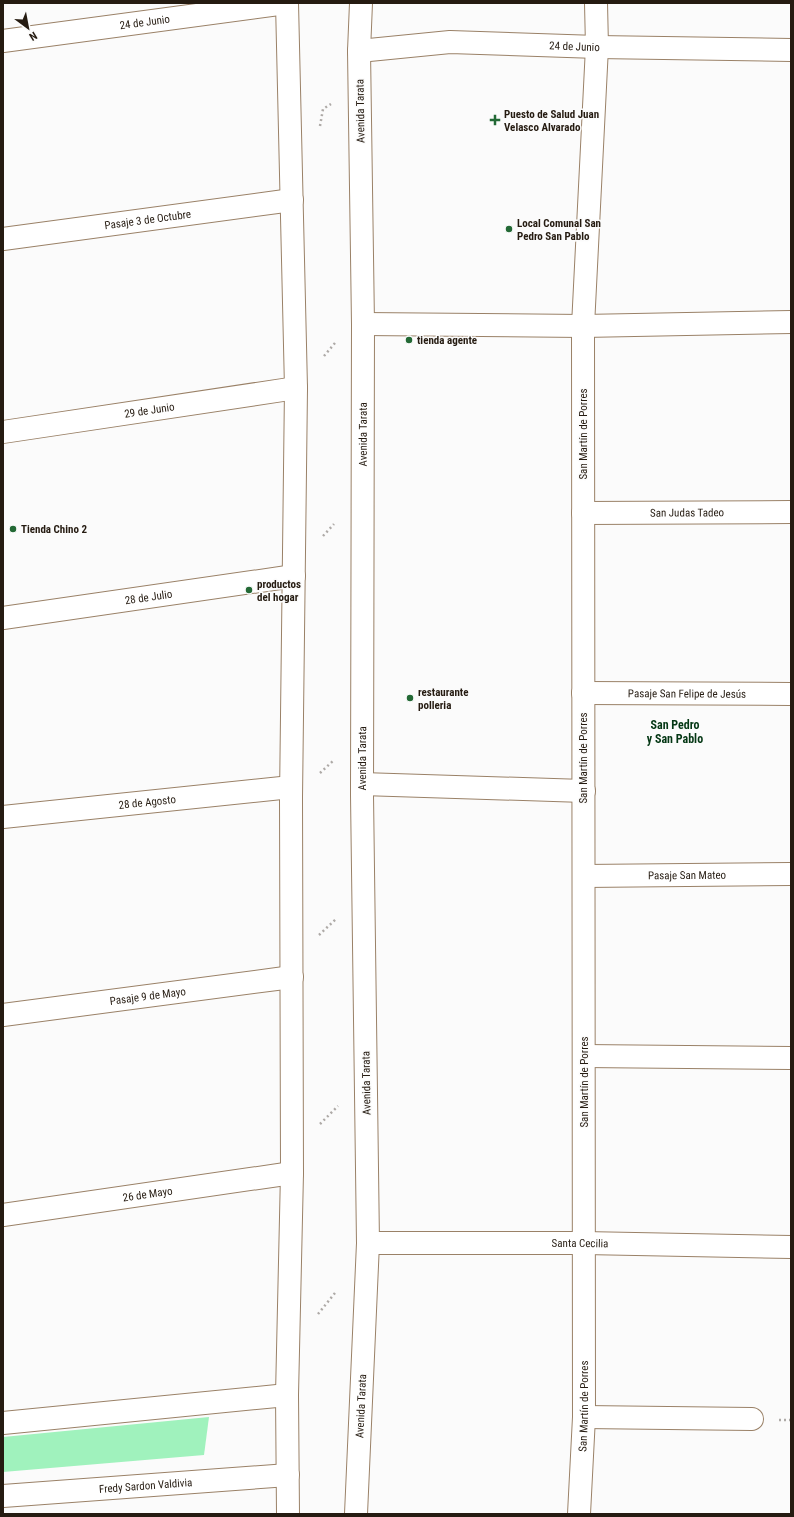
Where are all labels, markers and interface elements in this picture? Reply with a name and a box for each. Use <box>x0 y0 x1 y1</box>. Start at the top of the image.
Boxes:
north arrow <box>8 8 48 48</box>
street label: 24 de Junio <box>119 13 171 32</box>
text: N <box>27 29 39 43</box>
street label: 24 de Junio <box>549 39 600 54</box>
street label: Avenida Tarata <box>353 79 368 143</box>
place label: Puesto de Salud Juan Velasco Alvarado <box>504 108 599 134</box>
marker: Puesto de Salud Juan Velasco Alvarado <box>489 114 501 126</box>
street label: Pasaje 3 de Octubre <box>104 208 192 232</box>
place label: Local Comunal San Pedro San Pablo <box>517 217 601 243</box>
marker: Local Comunal San Pedro San Pablo <box>504 224 514 234</box>
place label: tienda agente <box>417 334 477 347</box>
marker: tienda agente <box>404 335 414 345</box>
street label: San Martín de Porres <box>577 388 590 480</box>
street label: 29 de Junio <box>123 400 176 421</box>
street label: Avenida Tarata <box>357 402 370 466</box>
street label: San Judas Tadeo <box>650 506 725 520</box>
place label: Tienda Chino 2 <box>21 523 87 536</box>
marker: Tienda Chino 2 <box>8 524 18 534</box>
place label: productos del hogar <box>257 578 301 604</box>
marker: productos del hogar <box>244 585 254 595</box>
street label: 28 de Julio <box>124 588 174 607</box>
place label: restaurante polleria <box>418 686 468 712</box>
street label: Pasaje San Felipe de Jesús <box>628 687 746 701</box>
marker: restaurante polleria <box>405 693 415 703</box>
street label: San Martín de Porres <box>577 712 590 804</box>
district label: San Pedro y San Pablo <box>647 718 703 746</box>
street label: Avenida Tarata <box>356 726 369 790</box>
street label: 28 de Agosto <box>118 793 177 812</box>
street label: Pasaje San Mateo <box>648 869 727 882</box>
street label: Pasaje 9 de Mayo <box>109 985 187 1008</box>
street label: San Martín de Porres <box>578 1036 591 1128</box>
street label: Avenida Tarata <box>359 1051 374 1115</box>
street label: 26 de Mayo <box>122 1184 174 1205</box>
street label: Santa Cecilia <box>552 1237 609 1250</box>
street label: San Martín de Porres <box>576 1360 591 1452</box>
street label: Avenida Tarata <box>353 1374 369 1438</box>
street label: Fredy Sardon Valdivia <box>99 1476 193 1496</box>

